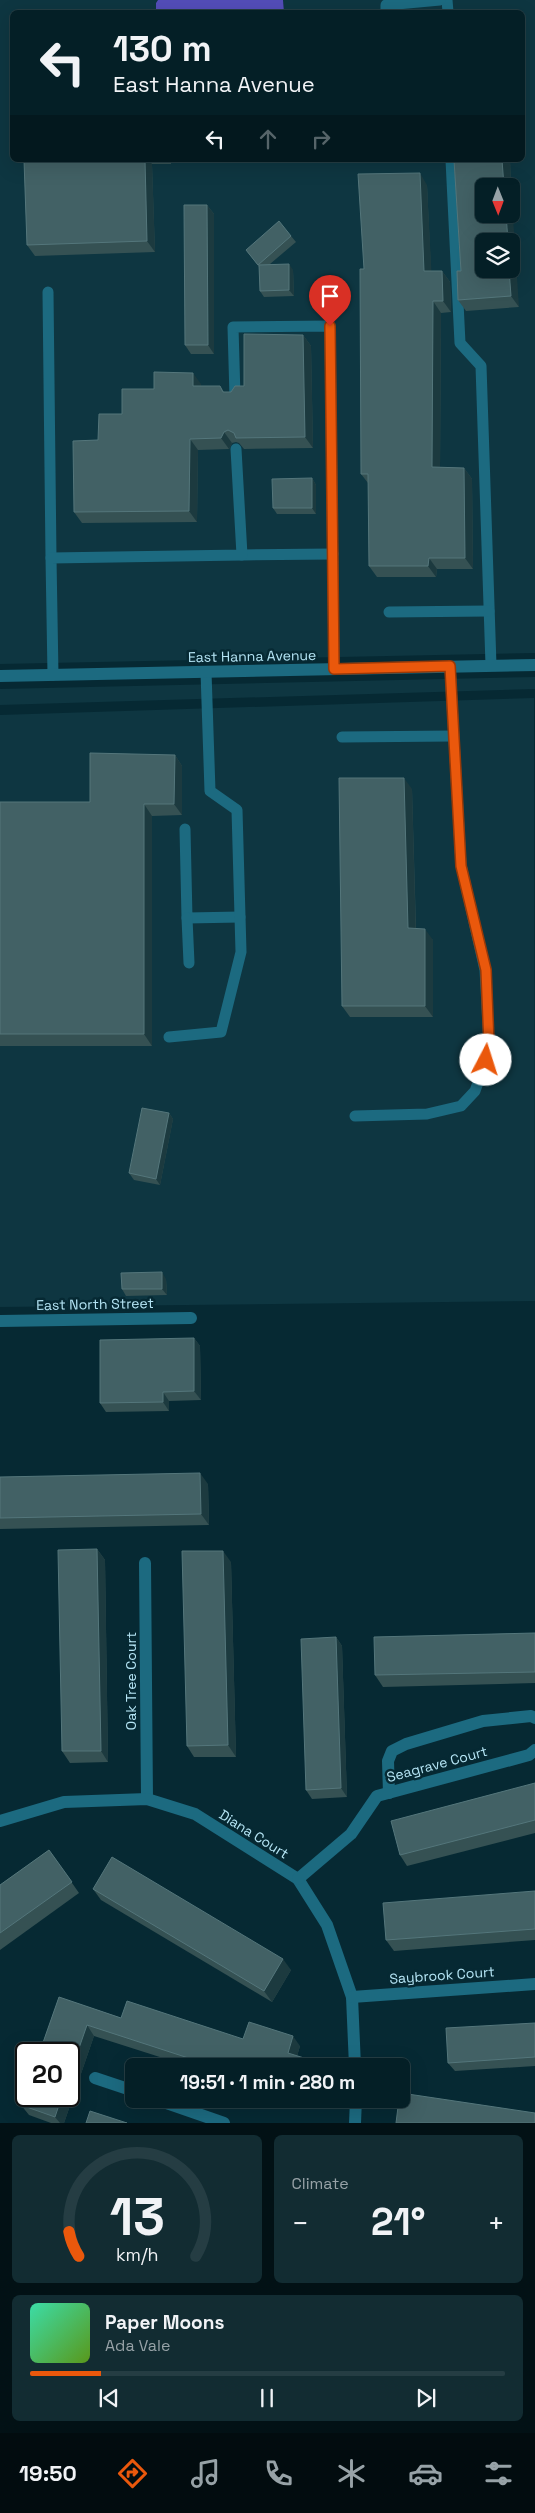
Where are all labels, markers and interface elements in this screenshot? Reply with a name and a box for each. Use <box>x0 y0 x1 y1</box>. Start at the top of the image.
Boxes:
text: 130 m <box>113 27 212 71</box>
icon: left <box>30 30 95 95</box>
text: East Hanna Avenue <box>113 70 315 98</box>
icon: left <box>201 125 229 153</box>
icon: ahead <box>254 125 282 153</box>
icon: right <box>307 125 335 153</box>
north arrow <box>475 178 520 222</box>
map controls <box>475 178 520 278</box>
button: layers <box>475 233 520 278</box>
pin <box>309 275 351 326</box>
icon: arrive <box>316 282 344 310</box>
street label: East Hanna Avenue <box>188 646 316 666</box>
position arrow <box>459 1033 511 1085</box>
street label: East North Street <box>36 1294 154 1314</box>
street label: Oak Tree Court <box>122 1632 140 1730</box>
street label: Seagrave Court <box>385 1742 489 1786</box>
street label: Diana Court <box>216 1805 292 1863</box>
street label: Saybrook Court <box>389 1962 495 1988</box>
speed limit sign: 20 <box>15 2042 80 2107</box>
text: 19:51 · 1 min · 280 m <box>180 2070 355 2095</box>
text: Climate <box>292 2173 349 2194</box>
text: 13 <box>109 2184 164 2250</box>
text: 21° <box>371 2198 426 2246</box>
text: − <box>292 2205 309 2241</box>
text: + <box>488 2205 505 2241</box>
text: km/h <box>115 2243 158 2266</box>
text: Paper Moons <box>105 2310 224 2335</box>
text: Ada Vale <box>105 2335 170 2356</box>
icon: previous <box>95 2384 123 2412</box>
icon: pause <box>253 2384 281 2412</box>
icon: next <box>412 2384 440 2412</box>
icon: directions <box>115 2456 150 2491</box>
icon: music <box>188 2456 223 2491</box>
icon: phone <box>261 2456 296 2491</box>
icon: climate <box>334 2456 369 2491</box>
icon: car <box>408 2456 443 2491</box>
icon: filters <box>481 2456 516 2491</box>
text: 19:50 <box>19 2459 77 2487</box>

